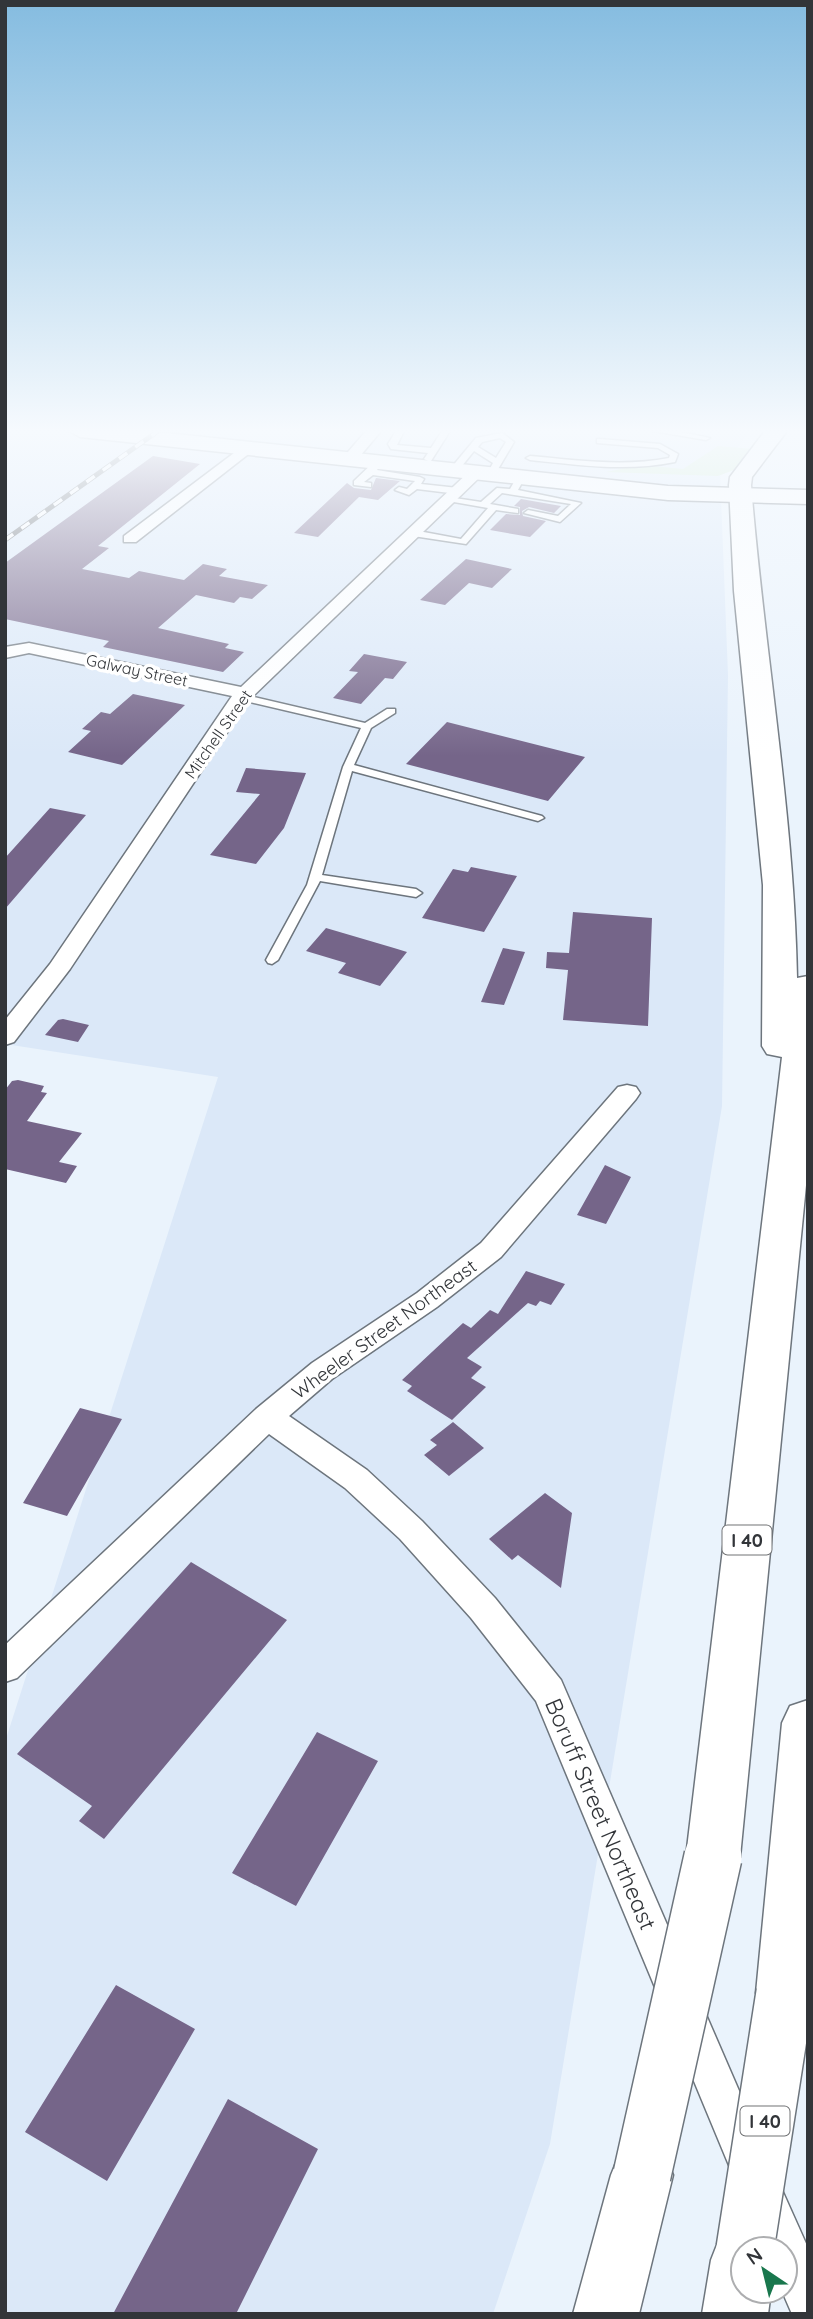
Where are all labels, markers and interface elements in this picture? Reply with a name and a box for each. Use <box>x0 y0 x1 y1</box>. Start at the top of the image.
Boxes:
street label: Galway Street <box>84 649 190 691</box>
street label: Mitchell Street <box>180 686 256 782</box>
street label: Wheeler Street Northeast <box>287 1254 481 1404</box>
road number: I 40 <box>722 1526 772 1554</box>
street label: Boruff Street Northeast <box>539 1694 663 1934</box>
road number: I 40 <box>740 2106 790 2136</box>
north arrow <box>729 2235 799 2305</box>
text: N <box>742 2242 767 2270</box>

